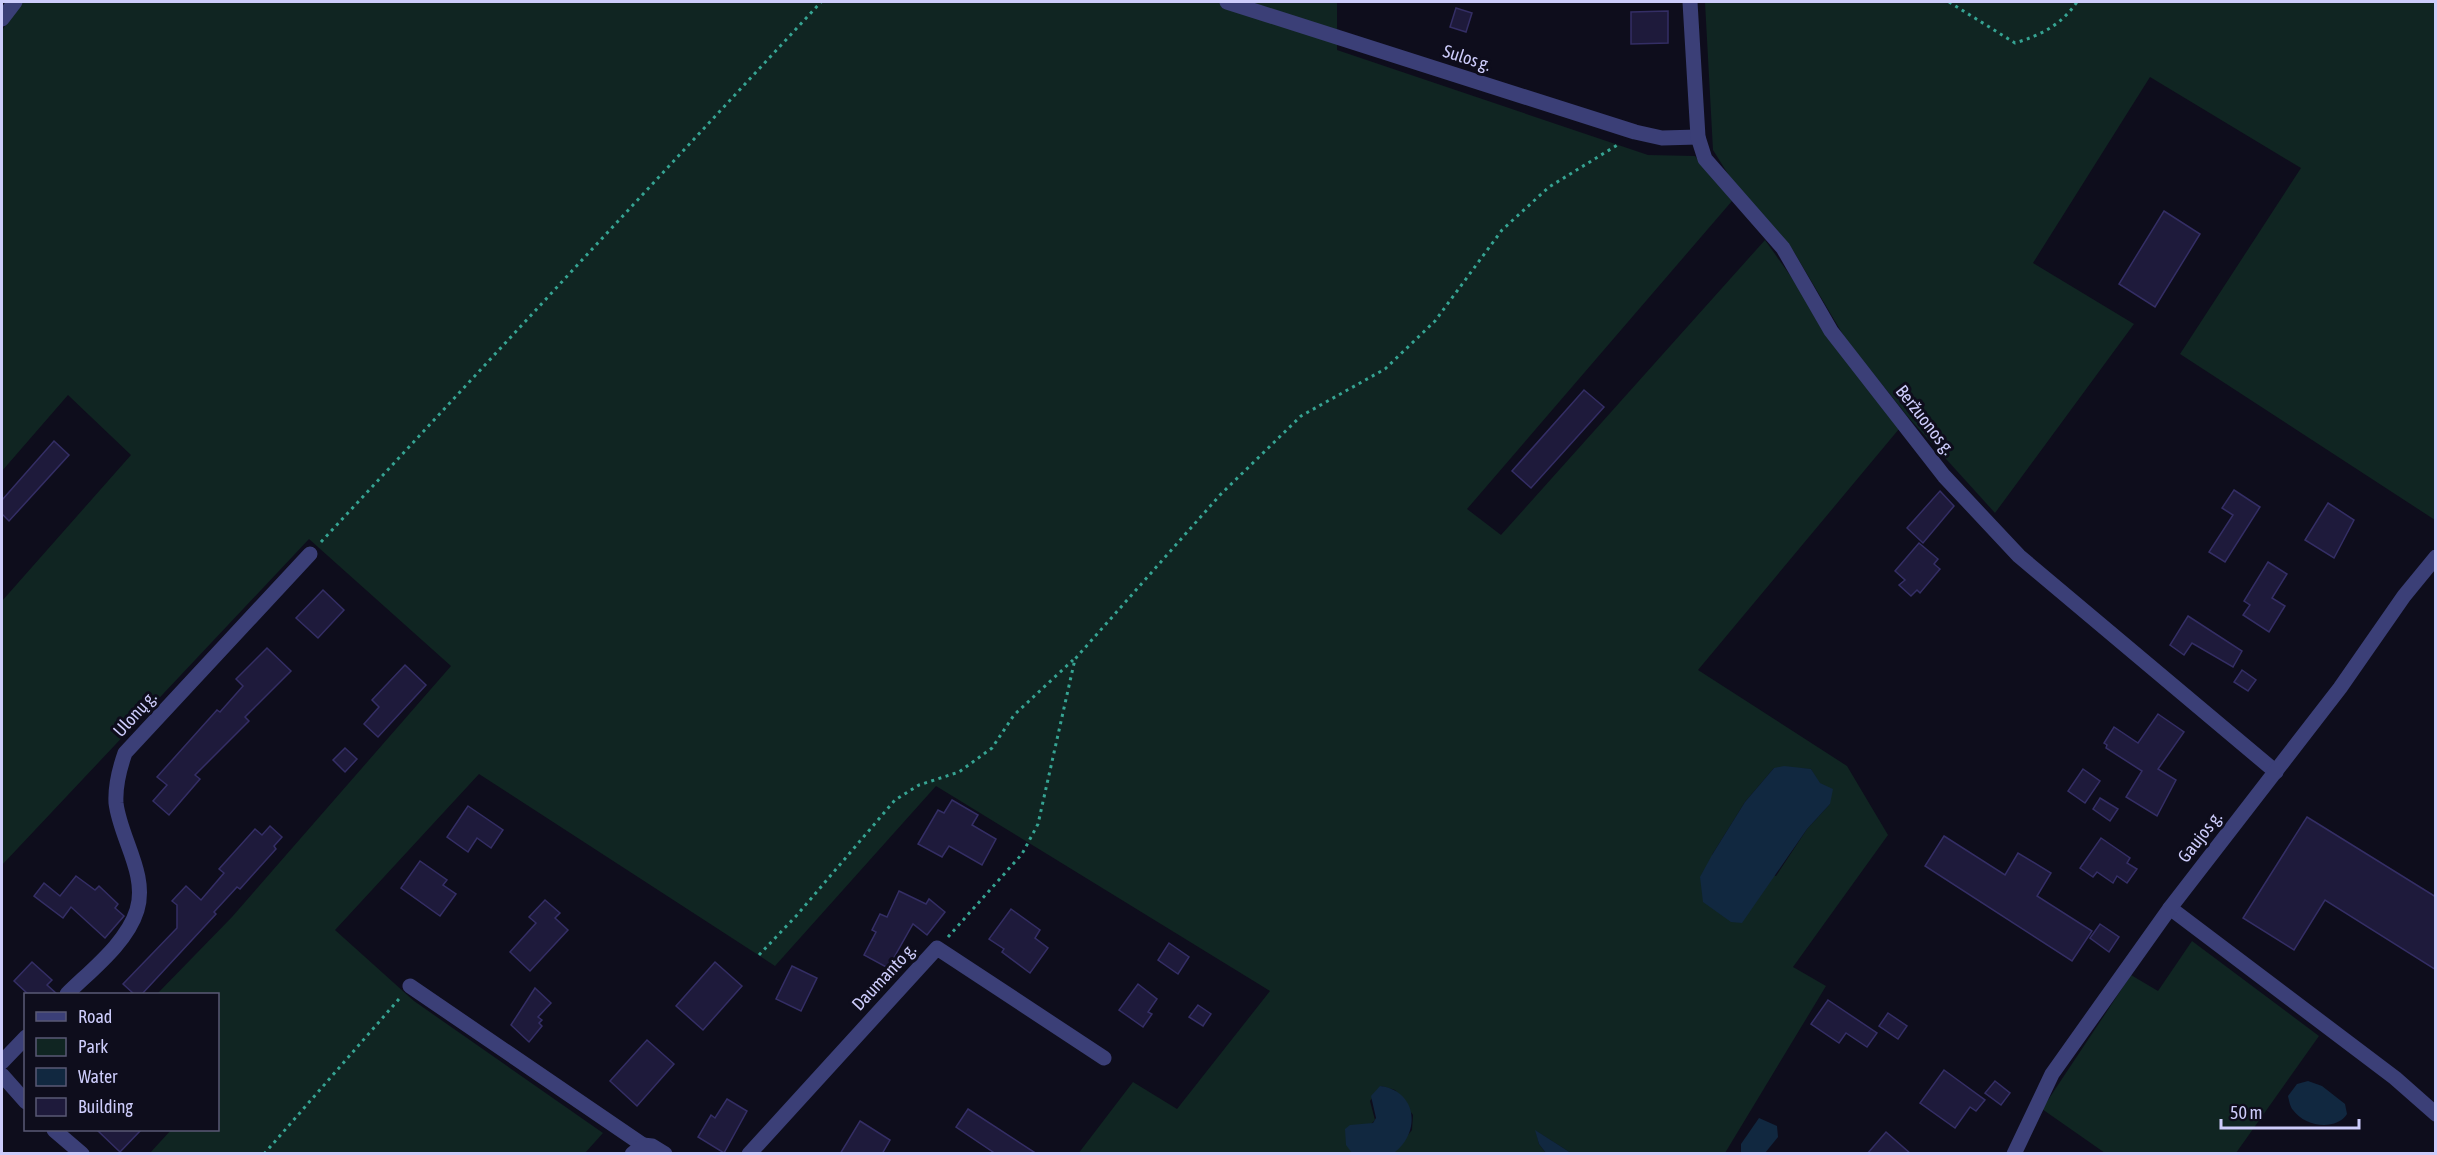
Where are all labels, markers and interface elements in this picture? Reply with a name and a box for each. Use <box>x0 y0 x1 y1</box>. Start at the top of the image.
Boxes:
street label: Sulos g. <box>1441 40 1494 75</box>
street label: Beržuonos g. <box>1892 381 1959 459</box>
street label: Ulonų g. <box>109 686 161 741</box>
street label: Gaujos g. <box>2173 807 2226 866</box>
street label: Daumanto g. <box>847 939 920 1015</box>
legend <box>24 993 219 1131</box>
text: Road <box>78 1006 112 1027</box>
text: Park <box>78 1036 108 1057</box>
text: Water <box>78 1066 118 1087</box>
scale bar <box>2221 1092 2359 1130</box>
text: Building <box>78 1096 133 1117</box>
text: 50 m <box>2230 1102 2262 1123</box>

